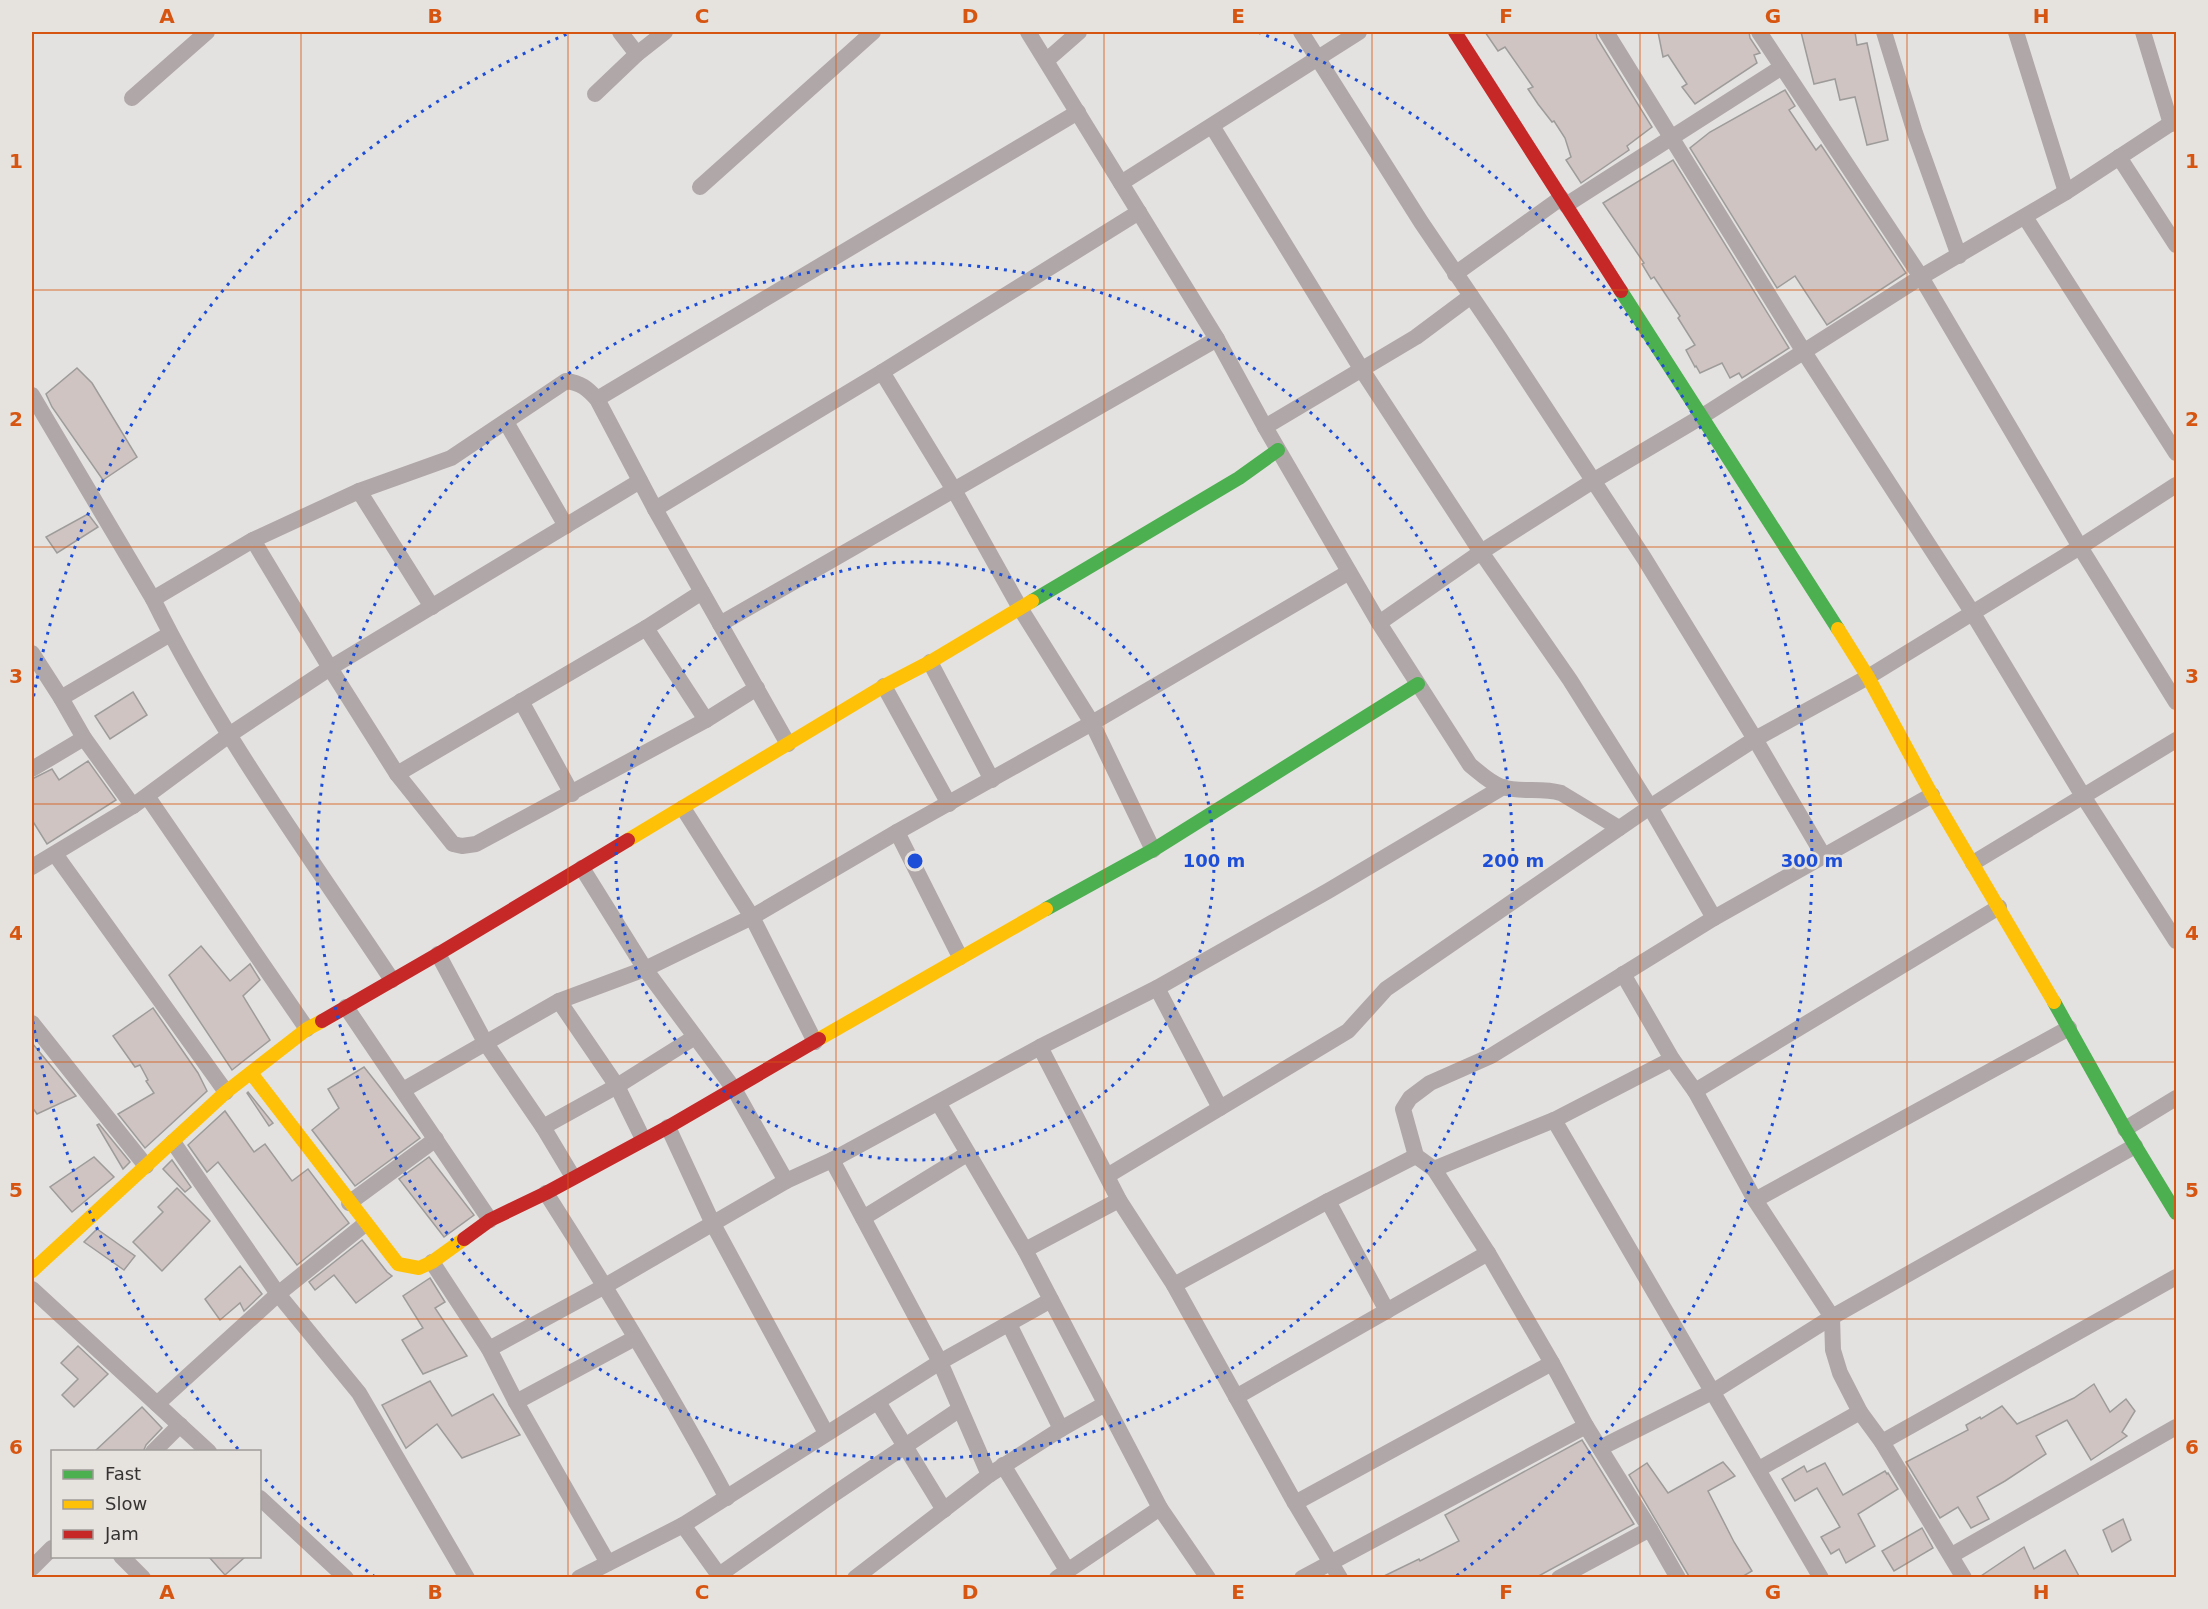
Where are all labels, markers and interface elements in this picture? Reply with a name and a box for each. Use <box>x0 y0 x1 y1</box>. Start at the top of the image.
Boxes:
text: A <box>159 4 175 28</box>
text: B <box>427 4 443 28</box>
text: C <box>695 4 709 28</box>
text: D <box>962 4 978 28</box>
text: E <box>1231 4 1245 28</box>
text: F <box>1499 4 1513 28</box>
text: G <box>1765 4 1781 28</box>
text: H <box>2033 4 2049 28</box>
text: 1 <box>9 149 23 173</box>
text: 1 <box>2185 149 2199 173</box>
text: 2 <box>9 407 23 431</box>
text: 2 <box>2185 407 2199 431</box>
text: 3 <box>9 664 23 688</box>
text: 3 <box>2185 664 2199 688</box>
text: 100 m <box>1183 850 1245 871</box>
text: 200 m <box>1482 850 1544 871</box>
text: 300 m <box>1781 850 1843 871</box>
centre of rings <box>905 851 925 871</box>
text: 4 <box>9 921 23 945</box>
text: 4 <box>2185 921 2199 945</box>
text: 5 <box>9 1178 23 1202</box>
text: 5 <box>2185 1178 2199 1202</box>
text: 6 <box>9 1435 23 1459</box>
text: 6 <box>2185 1435 2199 1459</box>
legend <box>51 1450 261 1558</box>
text: Fast <box>105 1463 141 1484</box>
text: Slow <box>105 1493 147 1514</box>
text: Jam <box>104 1523 139 1544</box>
text: A <box>159 1580 175 1604</box>
text: B <box>427 1580 443 1604</box>
text: C <box>695 1580 709 1604</box>
text: D <box>962 1580 978 1604</box>
text: E <box>1231 1580 1245 1604</box>
text: F <box>1499 1580 1513 1604</box>
text: G <box>1765 1580 1781 1604</box>
text: H <box>2033 1580 2049 1604</box>

